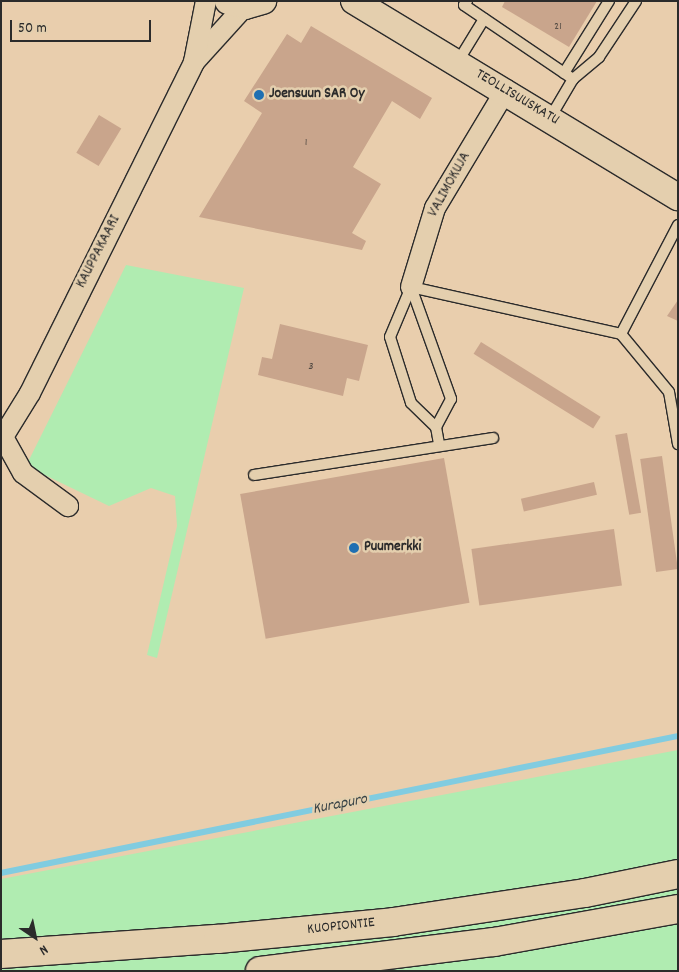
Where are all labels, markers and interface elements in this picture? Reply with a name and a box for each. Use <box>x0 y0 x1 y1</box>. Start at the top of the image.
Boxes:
scale bar <box>12 10 154 42</box>
text: 50 m <box>18 18 47 40</box>
house number: 21 <box>554 20 562 34</box>
street label: TEOLLISUUSKATU <box>472 66 562 130</box>
place label: Joensuun SAR Oy <box>269 86 365 104</box>
marker: Joensuun SAR Oy <box>253 89 265 101</box>
house number: 1 <box>305 136 307 150</box>
street label: VALIMOKUJA <box>425 149 475 221</box>
street label: KAUPPAKAARI <box>73 213 125 291</box>
house number: 3 <box>308 360 314 374</box>
place label: Puumerkki <box>364 539 421 557</box>
marker: Puumerkki <box>348 542 360 554</box>
water label: Kurapuro <box>311 790 369 820</box>
north arrow <box>10 912 60 962</box>
street label: KUOPIONTIE <box>306 915 376 939</box>
text: N <box>35 939 52 960</box>

